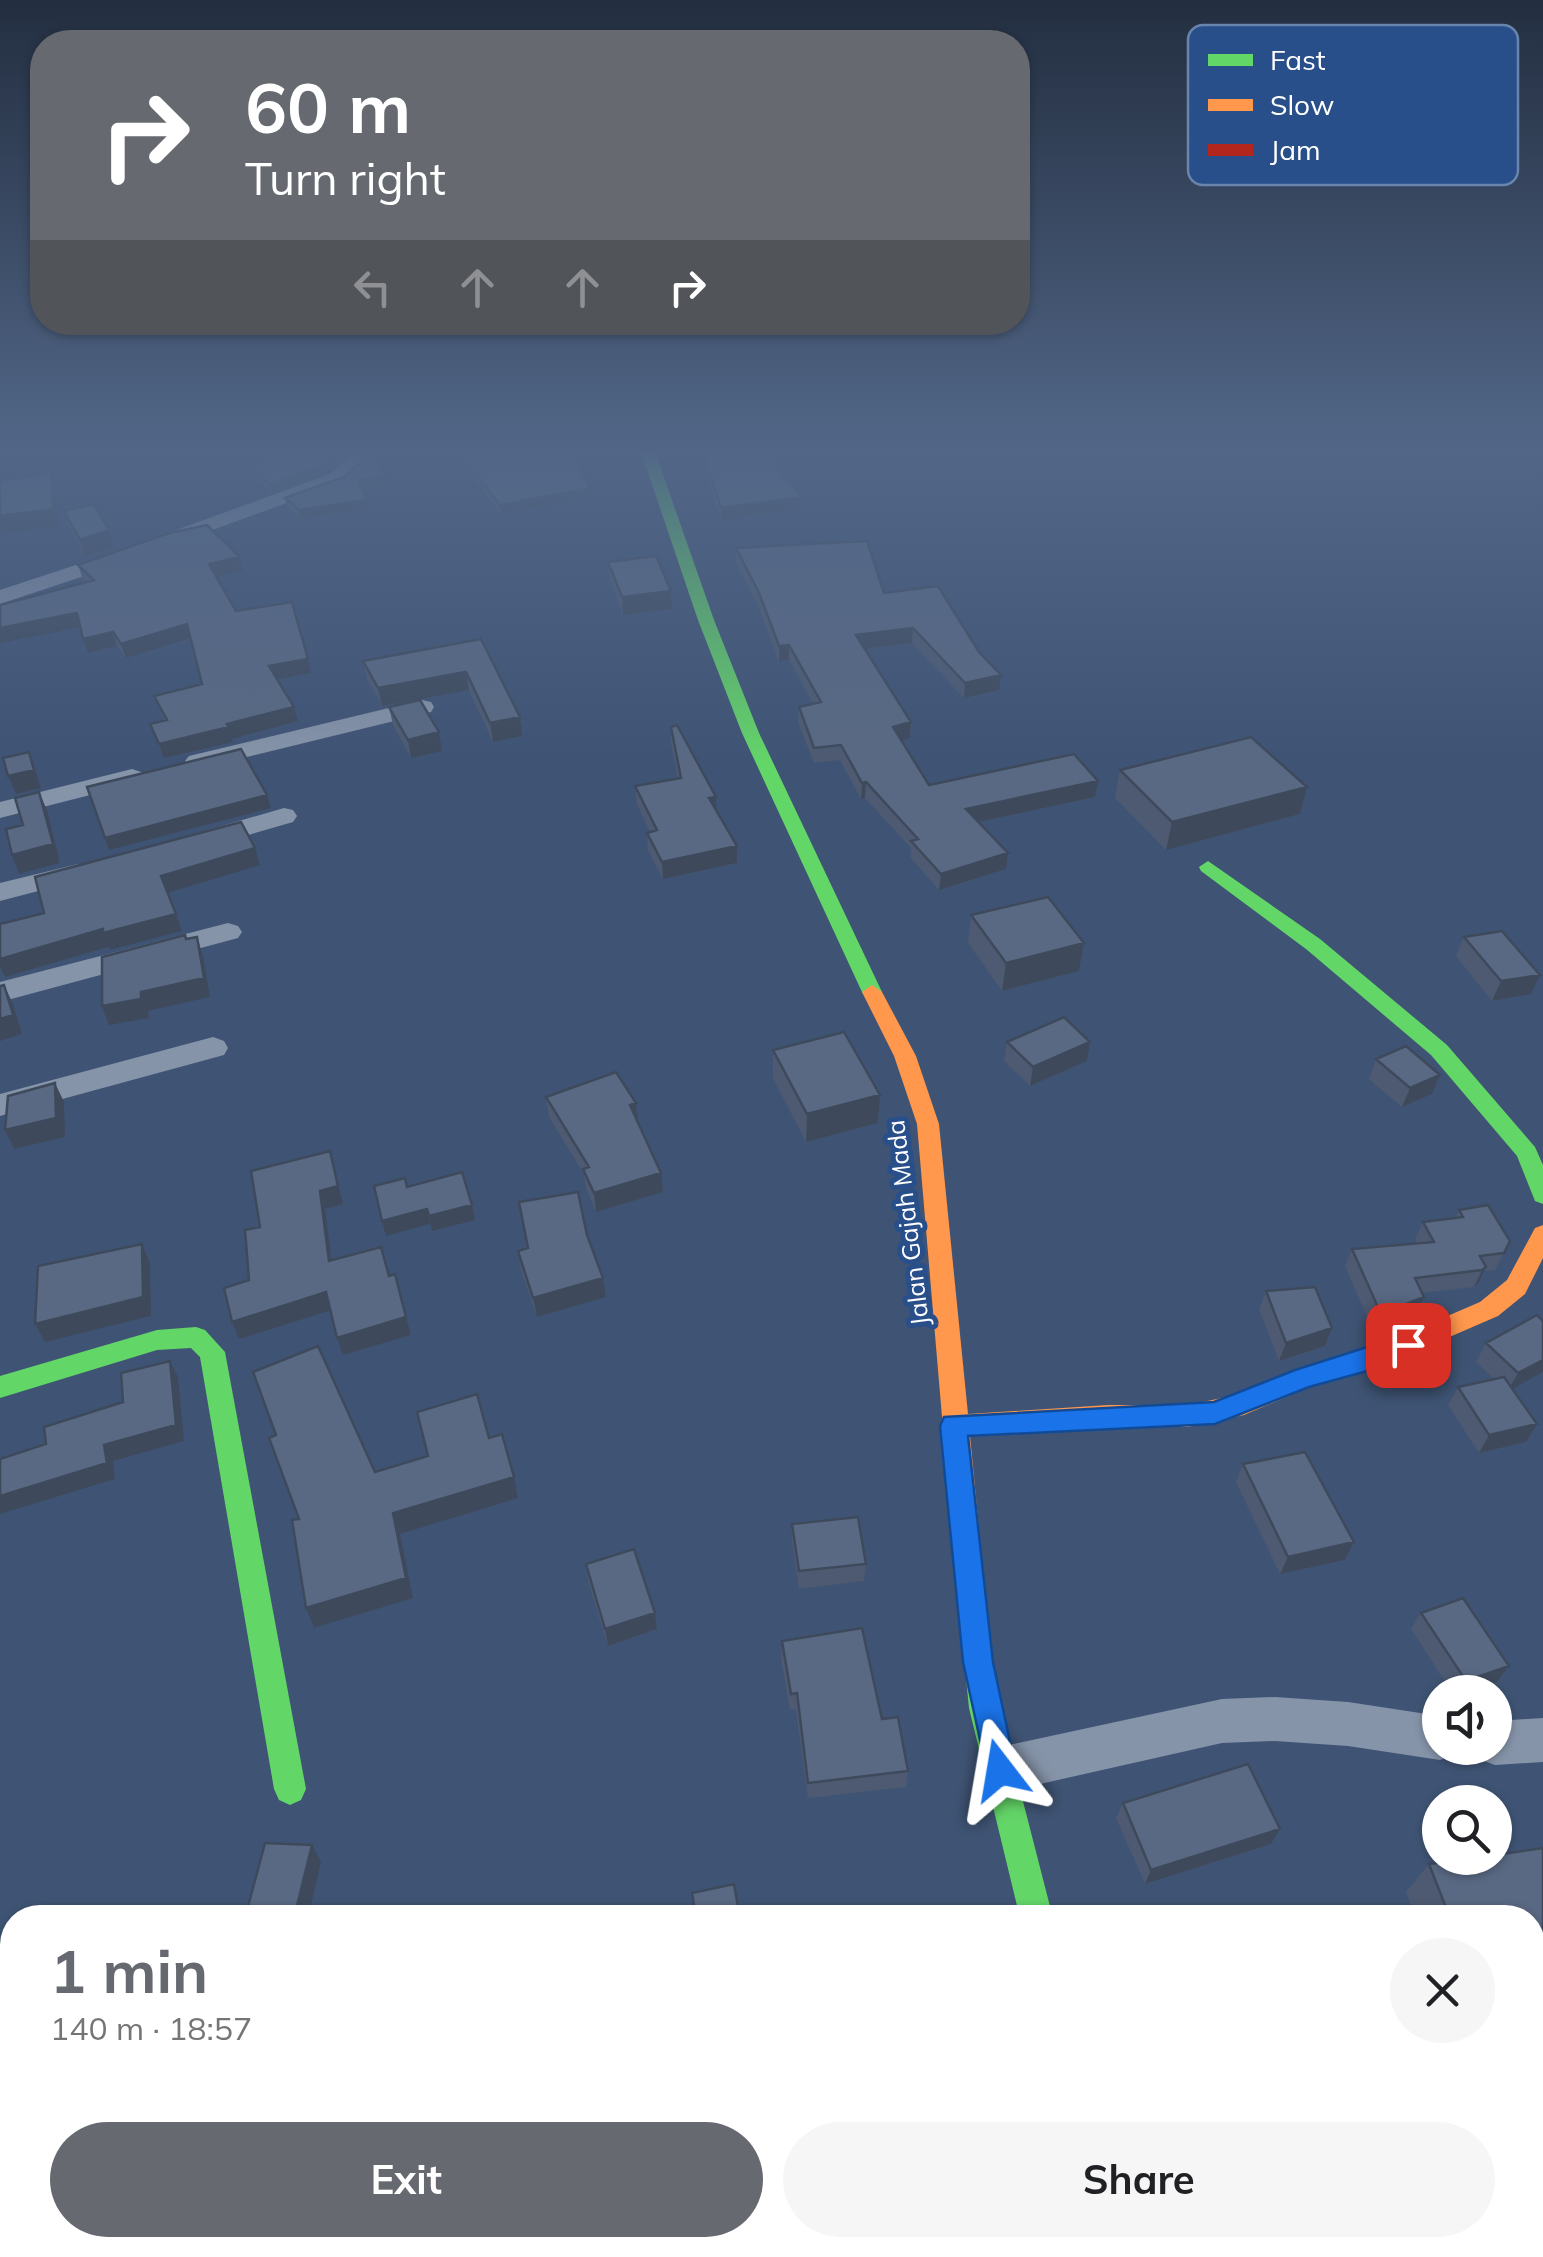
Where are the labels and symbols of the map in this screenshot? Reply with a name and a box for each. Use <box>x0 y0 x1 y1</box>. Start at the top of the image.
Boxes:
legend <box>1188 25 1518 185</box>
text: Fast <box>1270 42 1326 77</box>
text: Slow <box>1270 87 1334 122</box>
text: Jam <box>1270 132 1321 167</box>
street label: Jalan Gajah Mada <box>879 1118 935 1328</box>
pin <box>1366 1303 1451 1388</box>
position arrow <box>948 1718 1052 1822</box>

